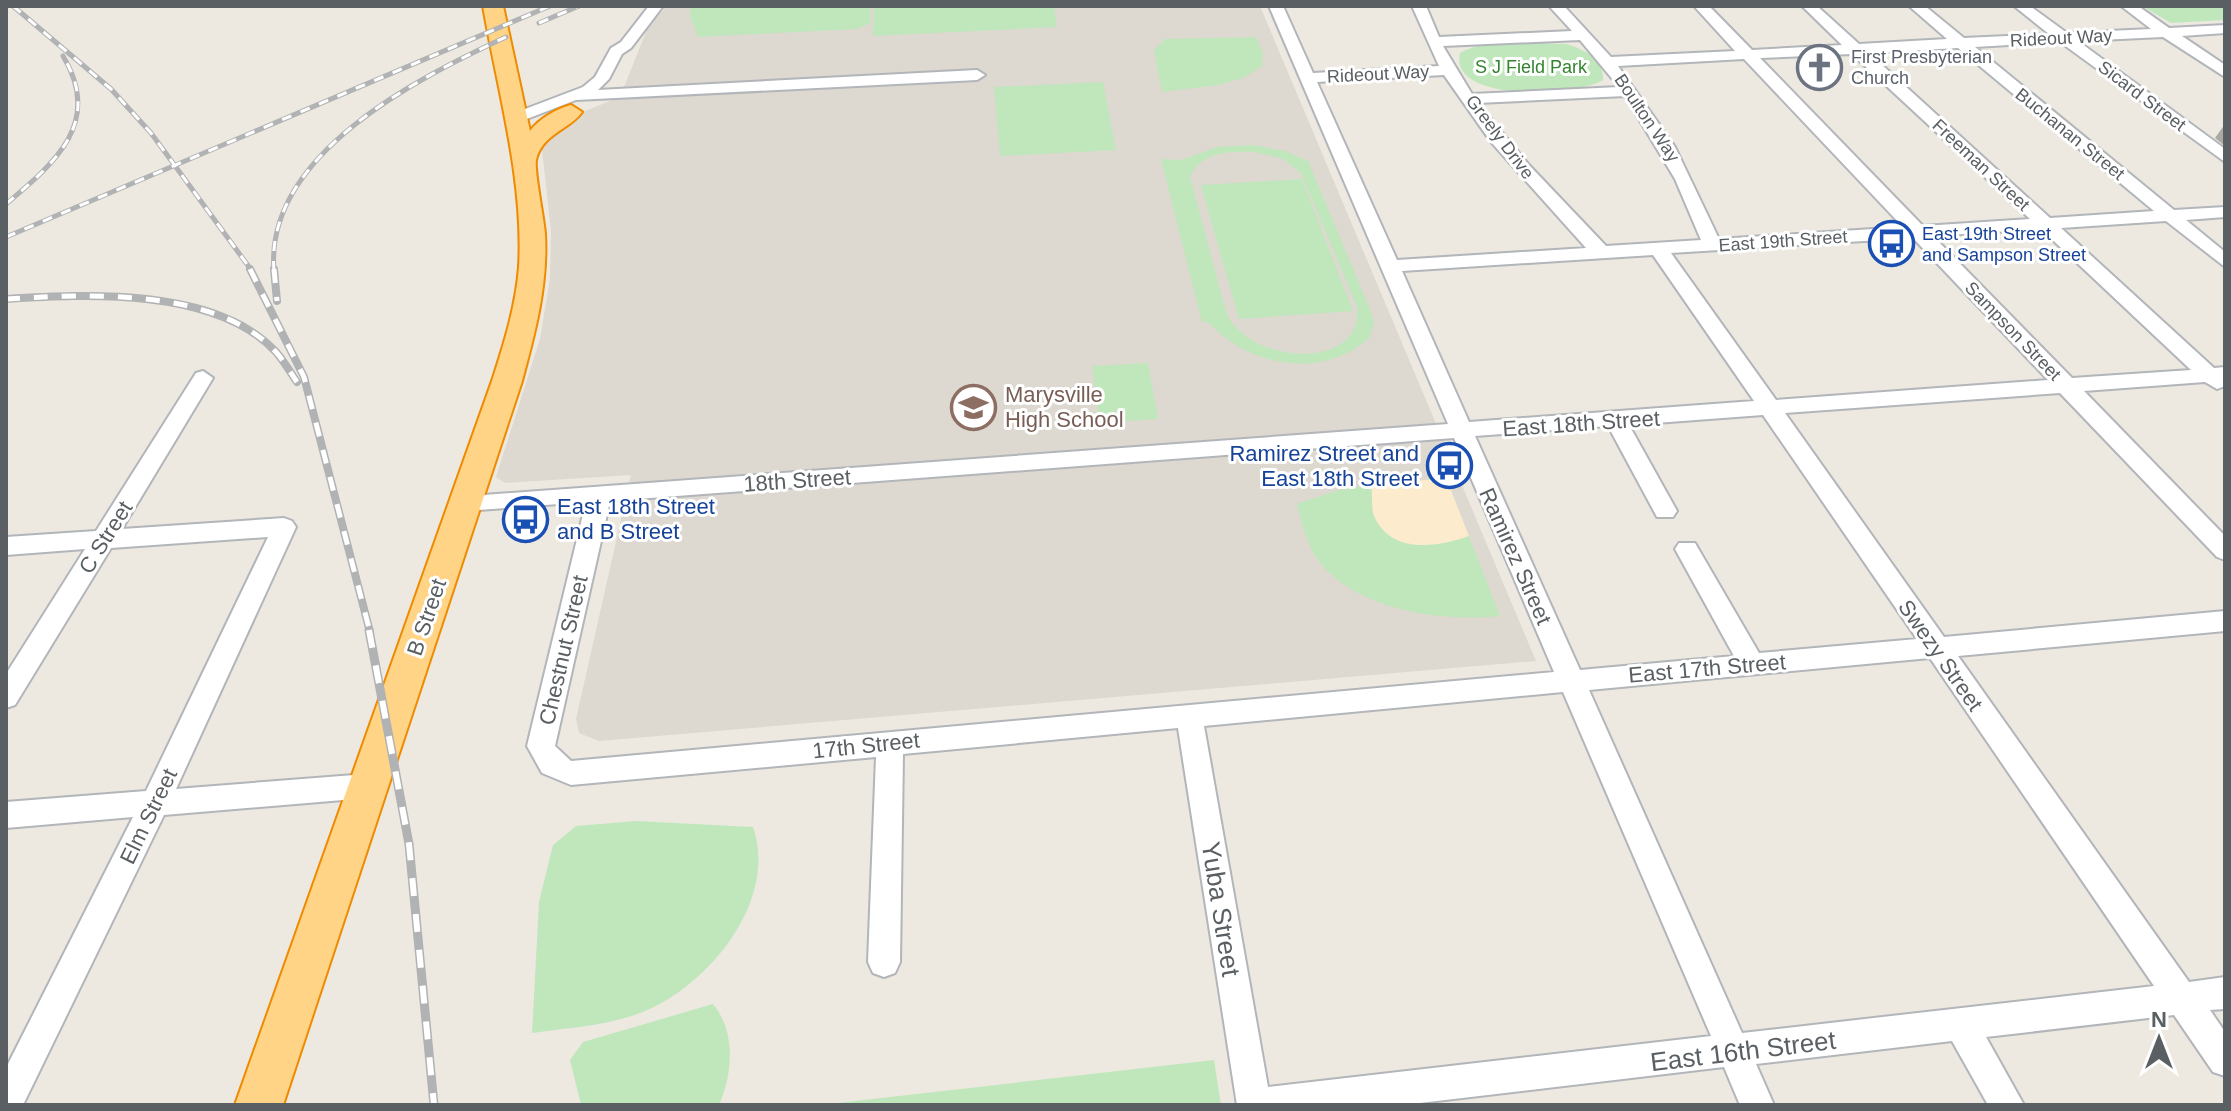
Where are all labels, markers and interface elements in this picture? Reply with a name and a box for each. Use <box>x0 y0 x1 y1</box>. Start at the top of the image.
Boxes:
street label: Rideout Way <box>2009 25 2113 51</box>
church icon: First Presbyterian Church <box>1796 43 1844 91</box>
place label: First Presbyterian Church <box>1851 47 1992 88</box>
park label: S J Field Park <box>1475 57 1588 77</box>
street label: Sicard Street <box>2094 57 2190 135</box>
street label: Rideout Way <box>1326 61 1430 87</box>
street label: Boulton Way <box>1610 70 1684 166</box>
street label: Buchanan Street <box>2012 84 2128 184</box>
street label: Greely Drive <box>1462 91 1538 183</box>
street label: Freeman Street <box>1928 115 2034 215</box>
bus stop icon: East 19th Street and Sampson Street <box>1867 220 1915 268</box>
place label: East 19th Street and Sampson Street <box>1922 224 2086 265</box>
street label: East 19th Street <box>1718 227 1848 255</box>
street label: Sampson Street <box>1961 278 2065 384</box>
place label: Marysville High School <box>1005 382 1124 432</box>
school or university icon: Marysville High School <box>950 383 998 431</box>
street label: East 18th Street <box>1501 406 1661 441</box>
place label: Ramirez Street and East 18th Street <box>1229 441 1419 491</box>
bus stop icon: Ramirez Street and East 18th Street <box>1426 442 1474 490</box>
street label: 18th Street <box>742 464 852 497</box>
street label: Ramirez Street <box>1474 484 1557 628</box>
place label: East 18th Street and B Street <box>557 494 715 544</box>
bus stop icon: East 18th Street and B Street <box>502 495 550 543</box>
street label: C Street <box>73 496 137 578</box>
street label: Chestnut Street <box>534 573 593 727</box>
street label: B Street <box>402 576 451 659</box>
street label: Swezy Street <box>1893 595 1988 716</box>
street label: East 17th Street <box>1627 649 1787 688</box>
street label: 17th Street <box>811 727 921 764</box>
street label: Elm Street <box>115 765 182 868</box>
street label: Yuba Street <box>1196 840 1247 979</box>
north arrow <box>2119 999 2199 1079</box>
text: N <box>2151 1007 2167 1032</box>
street label: East 16th Street <box>1649 1025 1838 1077</box>

